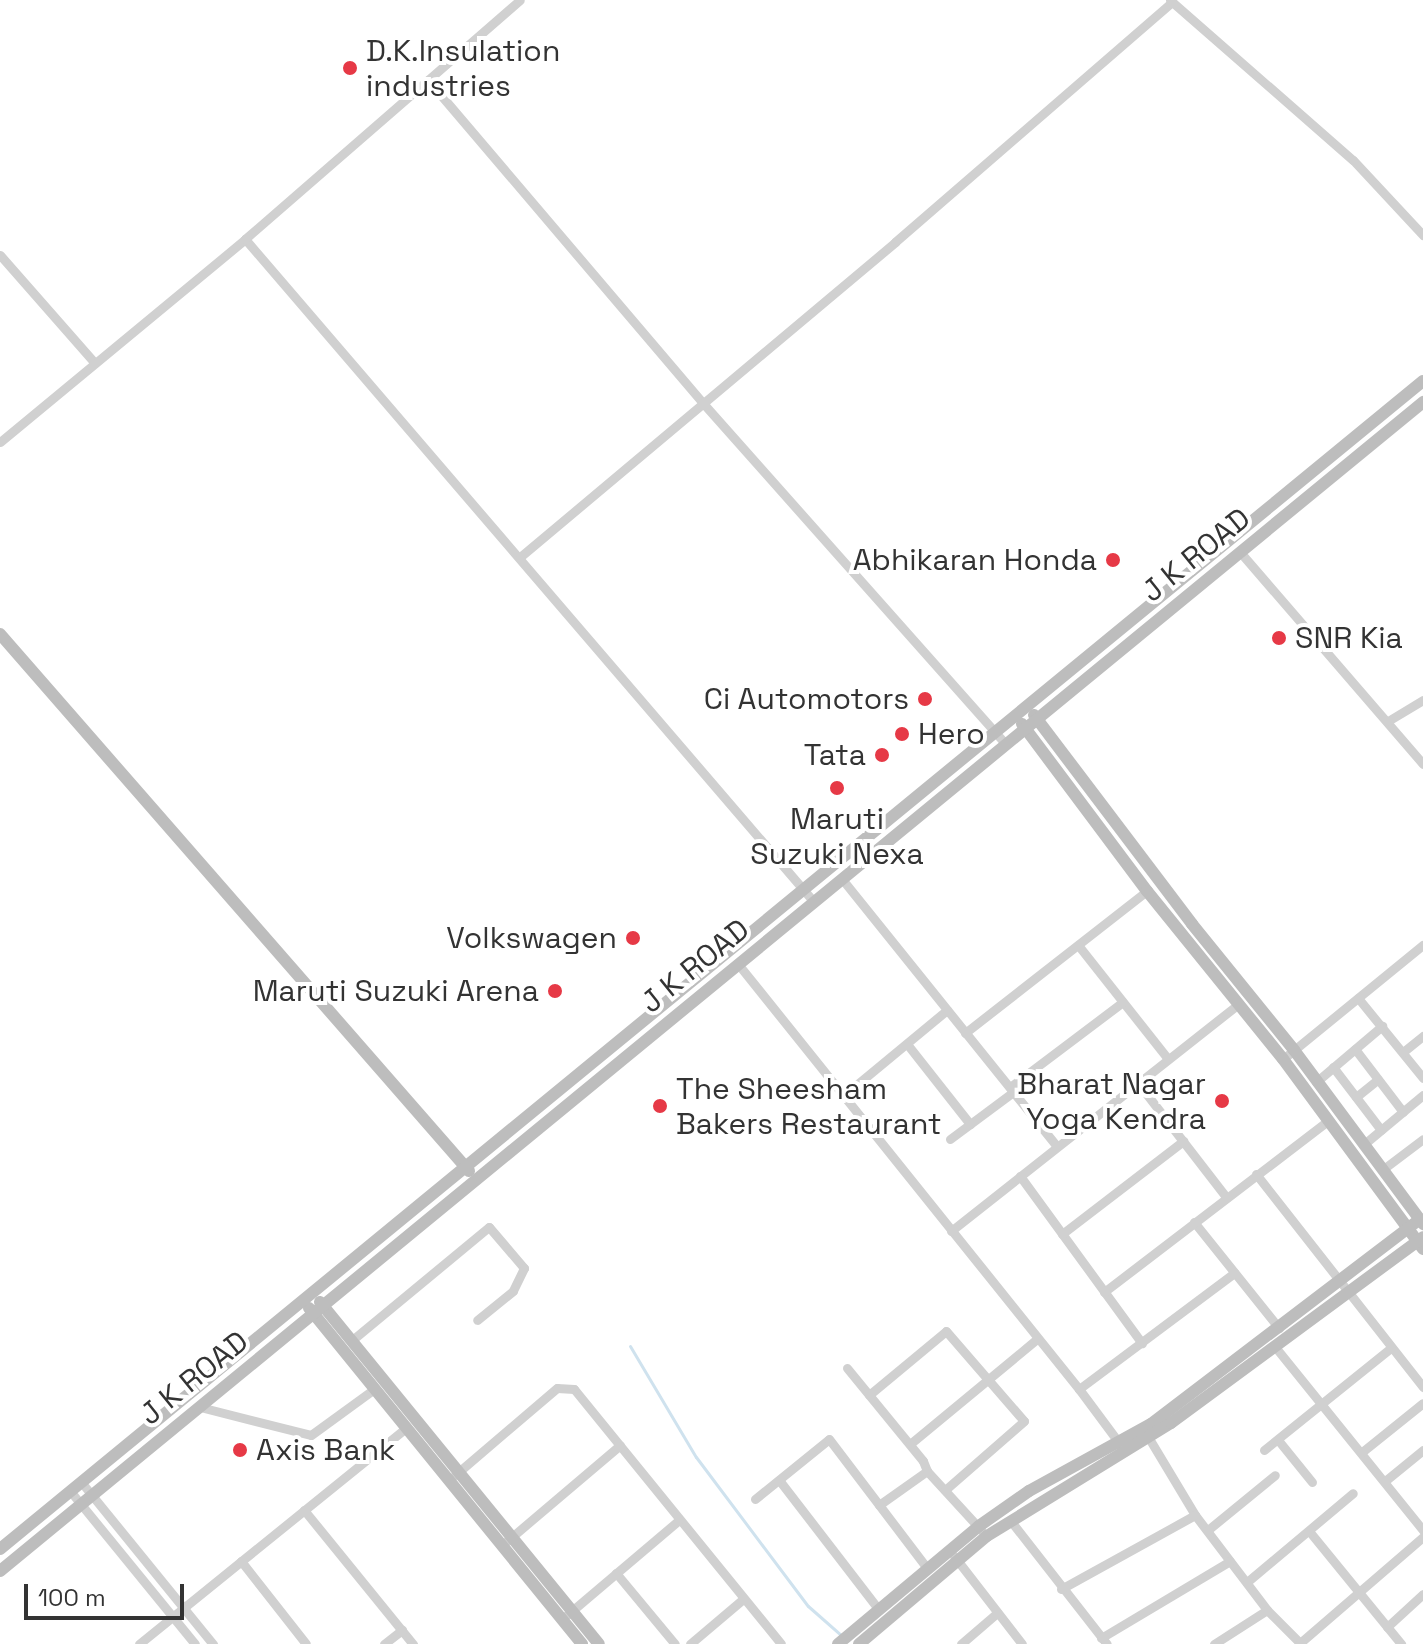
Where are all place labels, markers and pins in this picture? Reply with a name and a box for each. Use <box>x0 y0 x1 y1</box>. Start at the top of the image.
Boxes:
place label: D.K.Insulation industries <box>366 33 560 104</box>
marker: D.K.Insulation industries <box>341 59 359 77</box>
place label: Abhikaran Honda <box>853 542 1097 578</box>
marker: Abhikaran Honda <box>1104 551 1122 569</box>
place label: SNR Kia <box>1295 620 1403 656</box>
marker: SNR Kia <box>1270 629 1288 647</box>
place label: Ci Automotors <box>703 681 909 717</box>
marker: Ci Automotors <box>916 690 934 708</box>
place label: Hero <box>918 716 985 752</box>
marker: Hero <box>893 725 911 743</box>
place label: Tata <box>804 737 866 773</box>
marker: Tata <box>873 746 891 764</box>
marker: Maruti Suzuki Nexa <box>828 779 846 797</box>
place label: Maruti Suzuki Nexa <box>750 801 924 872</box>
place label: Volkswagen <box>446 920 617 956</box>
marker: Volkswagen <box>624 929 642 947</box>
place label: Maruti Suzuki Arena <box>252 973 539 1009</box>
marker: Maruti Suzuki Arena <box>546 982 564 1000</box>
place label: Bharat Nagar Yoga Kendra <box>1017 1066 1206 1136</box>
place label: The Sheesham Bakers Restaurant <box>676 1071 942 1142</box>
marker: Bharat Nagar Yoga Kendra <box>1213 1092 1231 1110</box>
marker: The Sheesham Bakers Restaurant <box>651 1097 669 1115</box>
place label: Axis Bank <box>256 1432 395 1468</box>
marker: Axis Bank <box>231 1441 249 1459</box>

